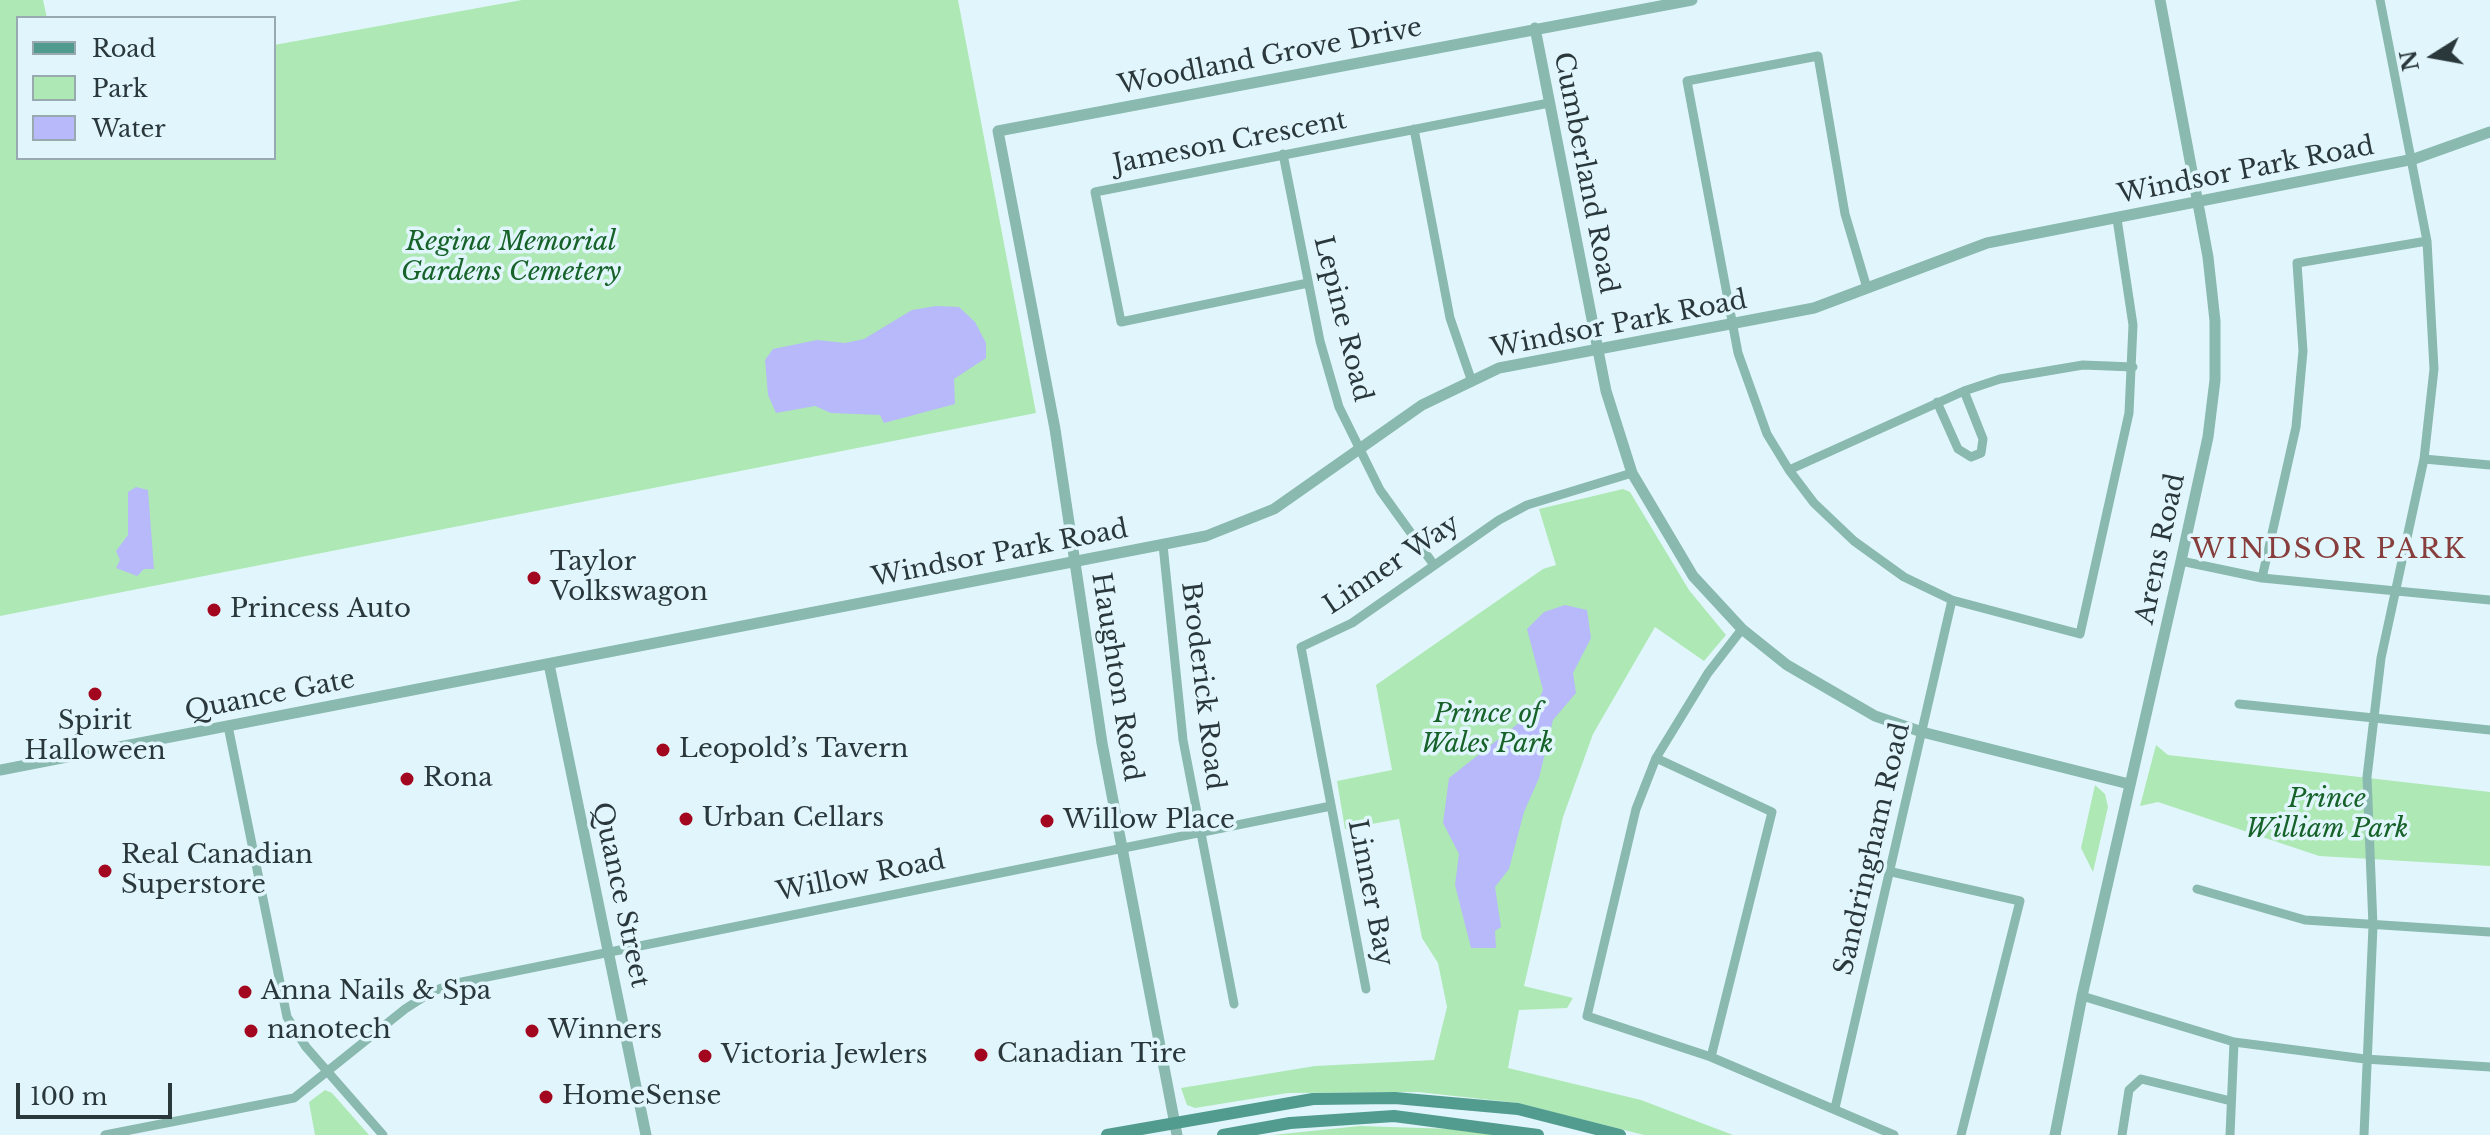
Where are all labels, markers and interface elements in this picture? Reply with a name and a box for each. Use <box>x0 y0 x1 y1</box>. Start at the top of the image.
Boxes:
street label: Woodland Grove Drive <box>1115 12 1425 102</box>
legend <box>16 16 276 160</box>
north arrow <box>2394 16 2474 96</box>
text: Road <box>92 34 156 63</box>
text: N <box>2395 48 2425 73</box>
street label: Cumberland Road <box>1546 50 1624 296</box>
text: Park <box>92 74 148 103</box>
street label: Jameson Crescent <box>1111 105 1349 181</box>
text: Water <box>92 114 166 143</box>
street label: Windsor Park Road <box>2115 131 2377 211</box>
park label: Regina Memorial Gardens Cemetery <box>401 227 621 288</box>
street label: Lepine Road <box>1306 233 1378 405</box>
street label: Windsor Park Road <box>1488 285 1750 365</box>
street label: Arens Road <box>2130 471 2192 627</box>
street label: Linner Way <box>1318 508 1466 622</box>
street label: Windsor Park Road <box>869 514 1131 594</box>
district label: WINDSOR PARK <box>2191 533 2467 567</box>
place label: Taylor Volkswagon <box>550 547 708 608</box>
marker: Taylor Volkswagon <box>525 569 543 587</box>
street label: Haughton Road <box>1084 570 1148 784</box>
street label: Broderick Road <box>1174 580 1230 792</box>
place label: Princess Auto <box>230 594 411 626</box>
marker: Princess Auto <box>205 601 223 619</box>
street label: Quance Gate <box>182 664 358 728</box>
marker: Spirit Halloween <box>86 685 104 703</box>
park label: Prince of Wales Park <box>1421 699 1553 760</box>
place label: Spirit Halloween <box>24 706 166 768</box>
street label: Sandringham Road <box>1829 720 1917 978</box>
place label: Leopold’s Tavern <box>679 734 908 766</box>
marker: Leopold’s Tavern <box>654 741 672 759</box>
place label: Rona <box>423 763 493 795</box>
marker: Rona <box>398 770 416 788</box>
park label: Prince William Park <box>2246 784 2408 846</box>
street label: Quance Street <box>585 799 655 991</box>
place label: Urban Cellars <box>702 803 884 835</box>
place label: Willow Place <box>1063 805 1235 837</box>
marker: Urban Cellars <box>677 810 695 828</box>
marker: Willow Place <box>1038 812 1056 830</box>
street label: Linner Bay <box>1340 817 1400 969</box>
place label: Real Canadian Superstore <box>121 840 313 902</box>
street label: Willow Road <box>774 845 948 909</box>
marker: Real Canadian Superstore <box>96 862 114 880</box>
place label: Anna Nails & Spa <box>261 976 491 1008</box>
marker: Anna Nails & Spa <box>236 983 254 1001</box>
place label: nanotech <box>267 1015 391 1047</box>
place label: Winners <box>548 1015 662 1047</box>
marker: nanotech <box>242 1022 260 1040</box>
marker: Winners <box>523 1022 541 1040</box>
place label: Canadian Tire <box>997 1039 1187 1071</box>
place label: Victoria Jewlers <box>721 1040 928 1072</box>
marker: Canadian Tire <box>972 1046 990 1064</box>
marker: Victoria Jewlers <box>696 1047 714 1065</box>
scale bar <box>20 1067 176 1117</box>
place label: HomeSense <box>562 1081 721 1113</box>
text: 100 m <box>30 1082 108 1111</box>
marker: HomeSense <box>537 1088 555 1106</box>

